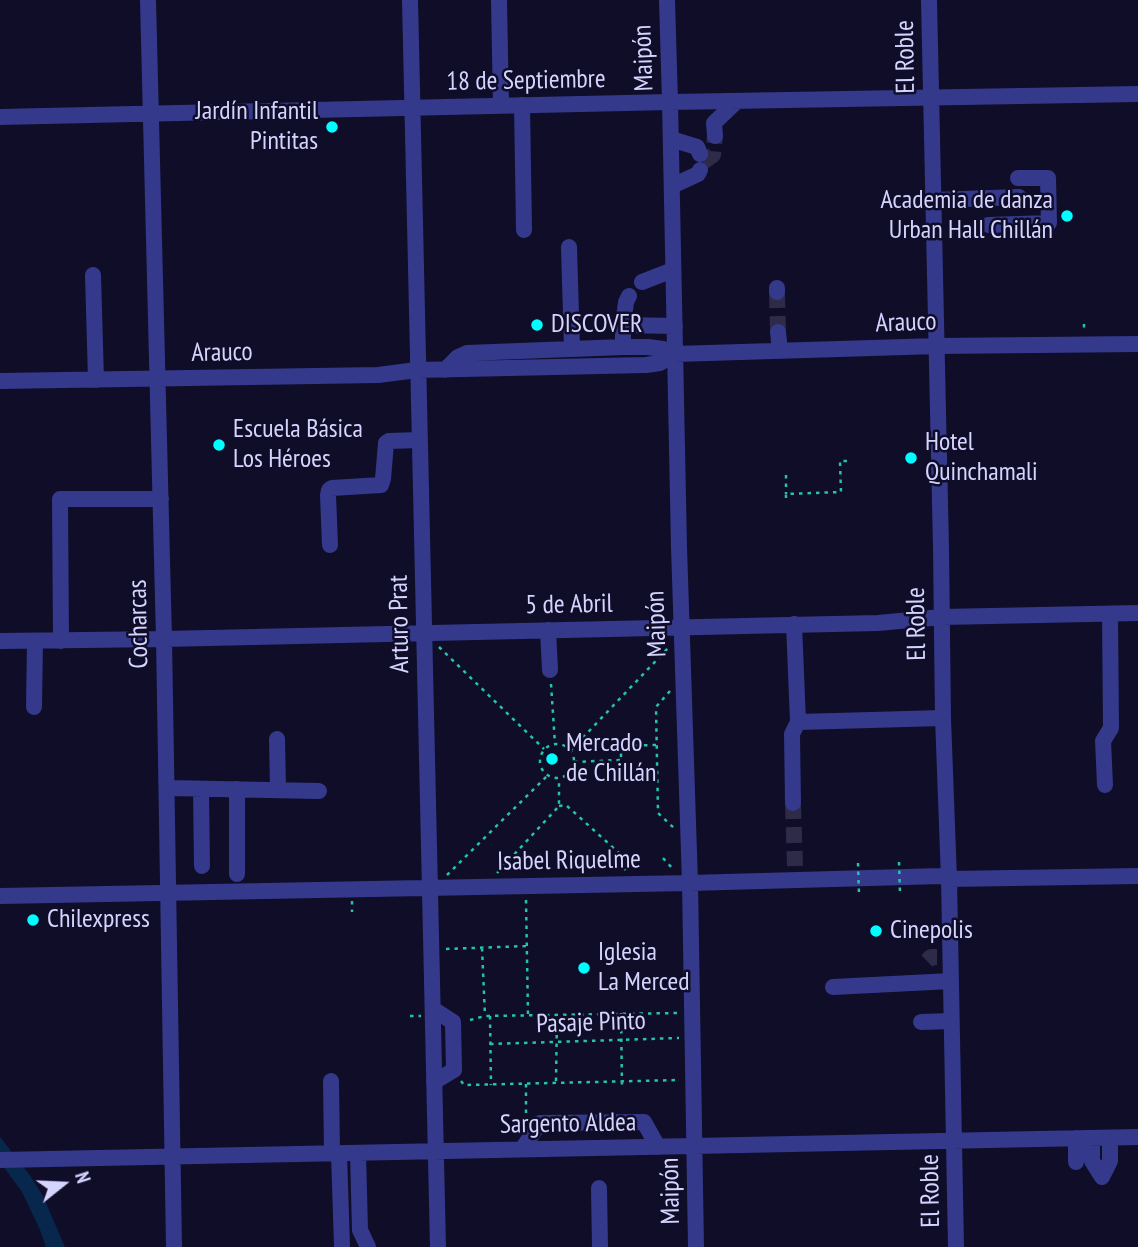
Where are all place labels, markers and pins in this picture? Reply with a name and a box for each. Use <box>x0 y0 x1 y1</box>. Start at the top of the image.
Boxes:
place label: Jardín Infantil Pintitas <box>196 96 318 158</box>
marker: Jardín Infantil Pintitas <box>324 119 340 135</box>
place label: Academia de danza Urban Hall Chillán <box>881 185 1053 246</box>
marker: Academia de danza Urban Hall Chillán <box>1059 208 1075 224</box>
place label: DISCOVER <box>551 309 643 341</box>
marker: DISCOVER <box>529 317 545 333</box>
place label: Escuela Básica Los Héroes <box>233 414 363 476</box>
place label: Hotel Quinchamali <box>925 427 1038 488</box>
marker: Escuela Básica Los Héroes <box>211 437 227 453</box>
marker: Hotel Quinchamali <box>903 450 919 466</box>
place label: Mercado de Chillán <box>566 728 656 790</box>
marker: Mercado de Chillán <box>544 751 560 767</box>
place label: Chilexpress <box>47 904 150 936</box>
marker: Chilexpress <box>25 912 41 928</box>
place label: Cinepolis <box>890 915 973 947</box>
marker: Cinepolis <box>868 923 884 939</box>
place label: Iglesia La Merced <box>598 937 690 998</box>
marker: Iglesia La Merced <box>576 960 592 976</box>

